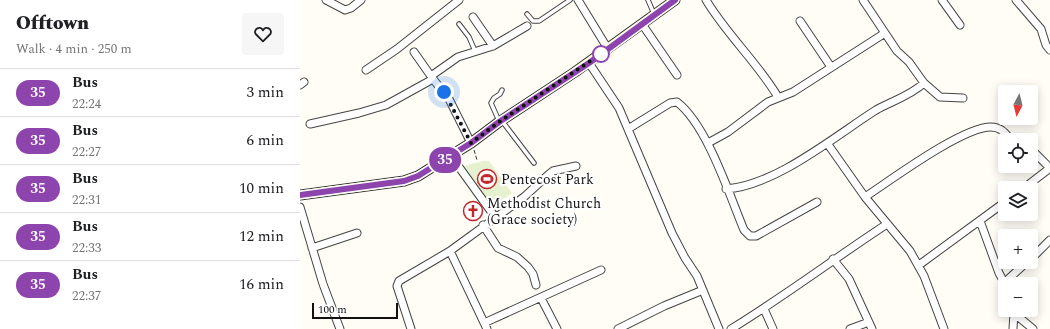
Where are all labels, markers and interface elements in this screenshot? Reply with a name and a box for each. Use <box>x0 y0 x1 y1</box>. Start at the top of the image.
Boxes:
text: Offtown <box>16 9 89 38</box>
button: heart <box>242 13 284 55</box>
text: Walk · 4 min · 250 m <box>16 39 132 59</box>
unlabelled marker <box>592 45 610 63</box>
text: Bus <box>72 71 98 94</box>
text: 3 min <box>246 81 284 104</box>
text: 35 <box>30 82 46 103</box>
your location <box>434 82 454 102</box>
north arrow <box>998 85 1038 125</box>
map controls <box>998 85 1038 317</box>
text: 22:24 <box>72 94 101 114</box>
text: Bus <box>72 119 98 142</box>
text: 6 min <box>246 129 284 152</box>
text: 35 <box>30 130 46 151</box>
button: locate <box>998 133 1038 173</box>
text: 22:27 <box>72 142 101 162</box>
line badge: 35 <box>427 147 463 173</box>
text: 35 <box>437 149 453 170</box>
text: Bus <box>72 167 98 190</box>
sports icon: Pentecost Park <box>476 168 498 190</box>
place label: Pentecost Park <box>501 169 594 190</box>
text: 10 min <box>239 177 284 200</box>
text: 35 <box>30 178 46 199</box>
button: layers <box>998 181 1038 221</box>
text: 22:31 <box>72 190 101 210</box>
place label: Methodist Church (Grace society) <box>487 193 601 230</box>
church icon: Methodist Church (Grace society) <box>462 200 484 222</box>
text: Bus <box>72 215 98 238</box>
text: 12 min <box>239 225 284 248</box>
text: 35 <box>30 226 46 247</box>
button: + <box>998 229 1038 269</box>
text: 22:33 <box>72 238 101 258</box>
text: Bus <box>72 263 98 286</box>
text: 16 min <box>239 273 284 296</box>
text: 35 <box>30 274 46 295</box>
button: − <box>998 277 1038 317</box>
text: 22:37 <box>72 286 101 306</box>
scale bar <box>312 301 398 320</box>
text: 100 m <box>318 301 347 318</box>

